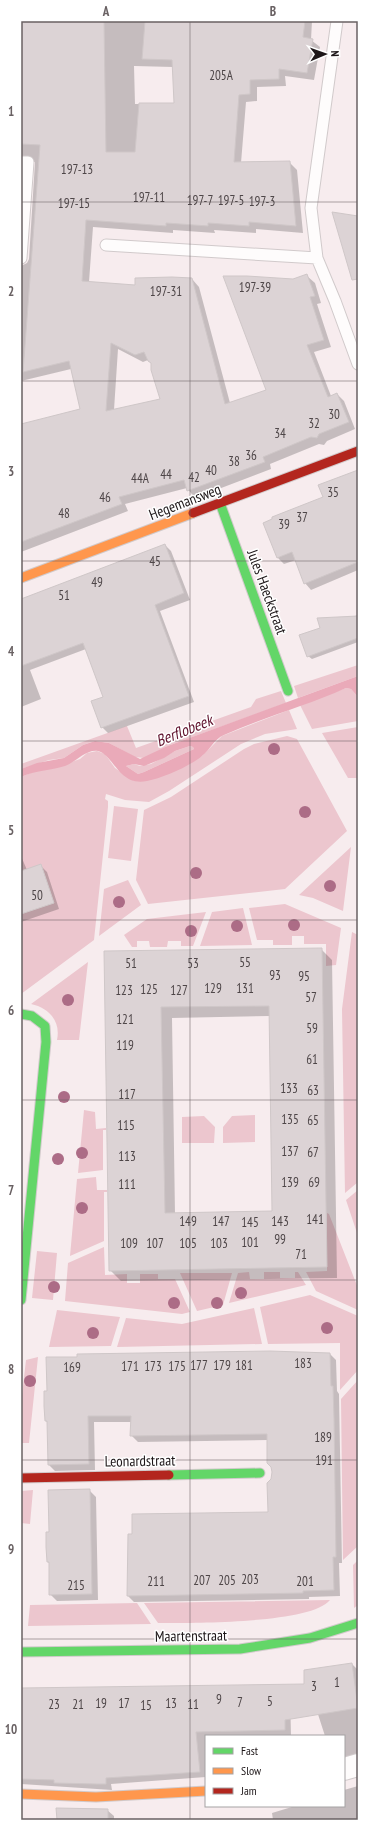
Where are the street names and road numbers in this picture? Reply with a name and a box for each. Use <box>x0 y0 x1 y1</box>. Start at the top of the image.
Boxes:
street label: Hegemansweg <box>146 479 223 524</box>
street label: Jules Haeckstraat <box>243 546 292 637</box>
street label: Leonardstraat <box>104 1450 176 1471</box>
street label: Maartenstraat <box>155 1625 227 1646</box>

